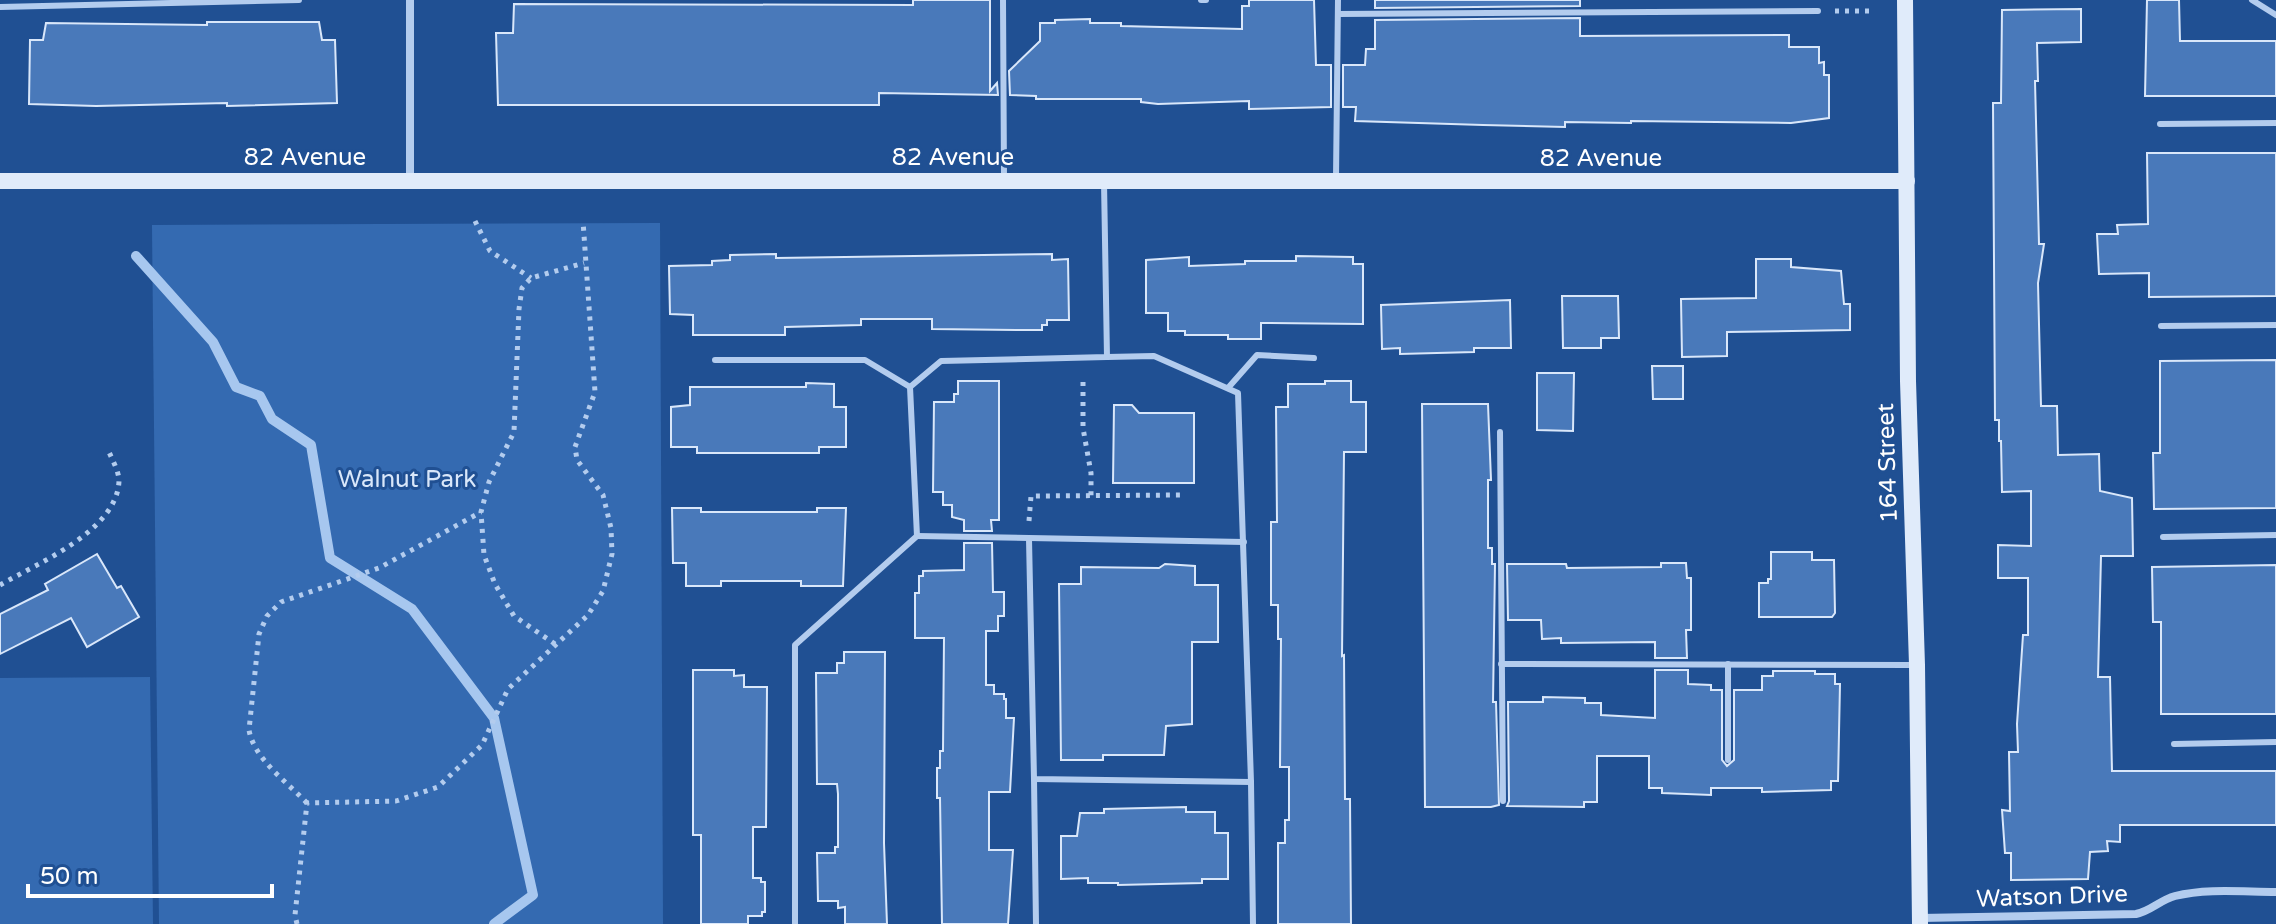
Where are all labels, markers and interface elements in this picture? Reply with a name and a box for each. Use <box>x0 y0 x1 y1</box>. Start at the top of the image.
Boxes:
street label: 82 Avenue <box>244 143 366 172</box>
street label: 82 Avenue <box>892 143 1014 172</box>
street label: 82 Avenue <box>1540 144 1662 173</box>
street label: 164 Street <box>1871 402 1904 523</box>
park label: Walnut Park <box>338 465 476 494</box>
scale bar <box>28 848 272 898</box>
text: 50 m <box>40 862 98 891</box>
street label: Watson Drive <box>1976 879 2128 914</box>

